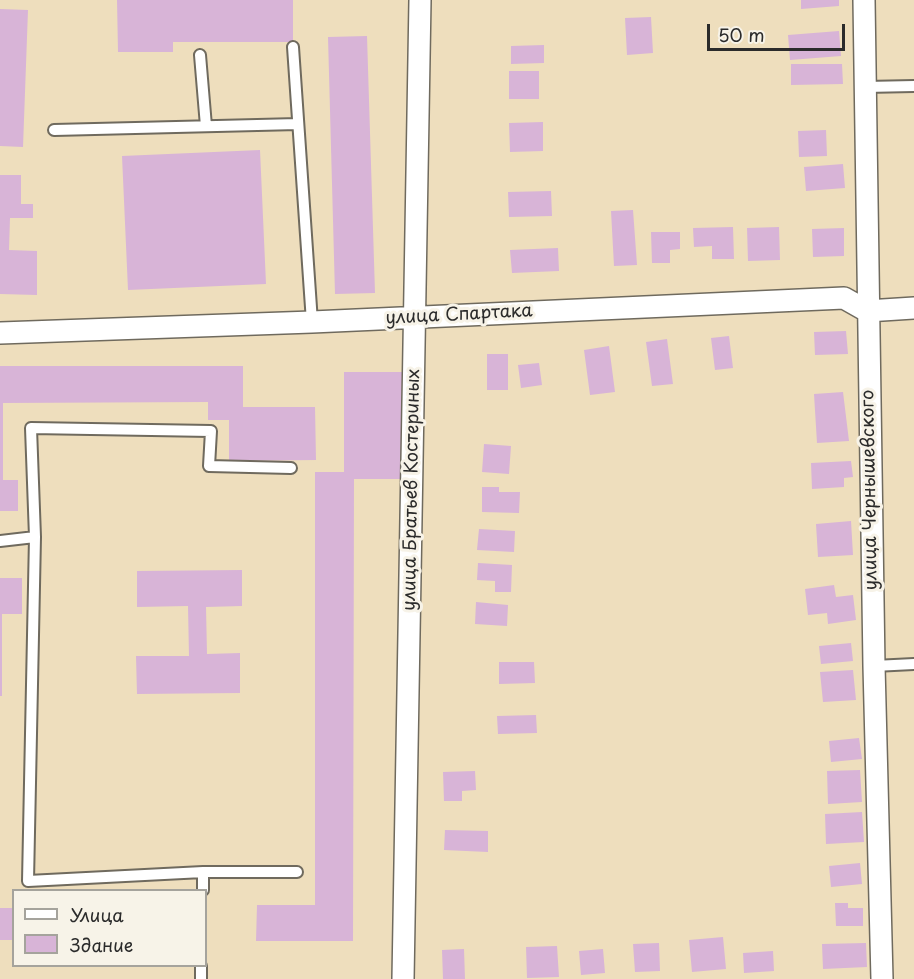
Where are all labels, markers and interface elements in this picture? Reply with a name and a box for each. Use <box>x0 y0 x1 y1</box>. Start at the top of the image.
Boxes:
scale bar <box>710 12 848 50</box>
text: 50 m <box>718 21 765 48</box>
street label: улица Спартака <box>385 300 533 330</box>
street label: улица Братьев Костериных <box>399 369 425 611</box>
street label: улица Чернышевского <box>857 389 883 591</box>
legend <box>12 889 207 967</box>
text: Улица <box>70 901 124 928</box>
text: Здание <box>70 931 133 958</box>

